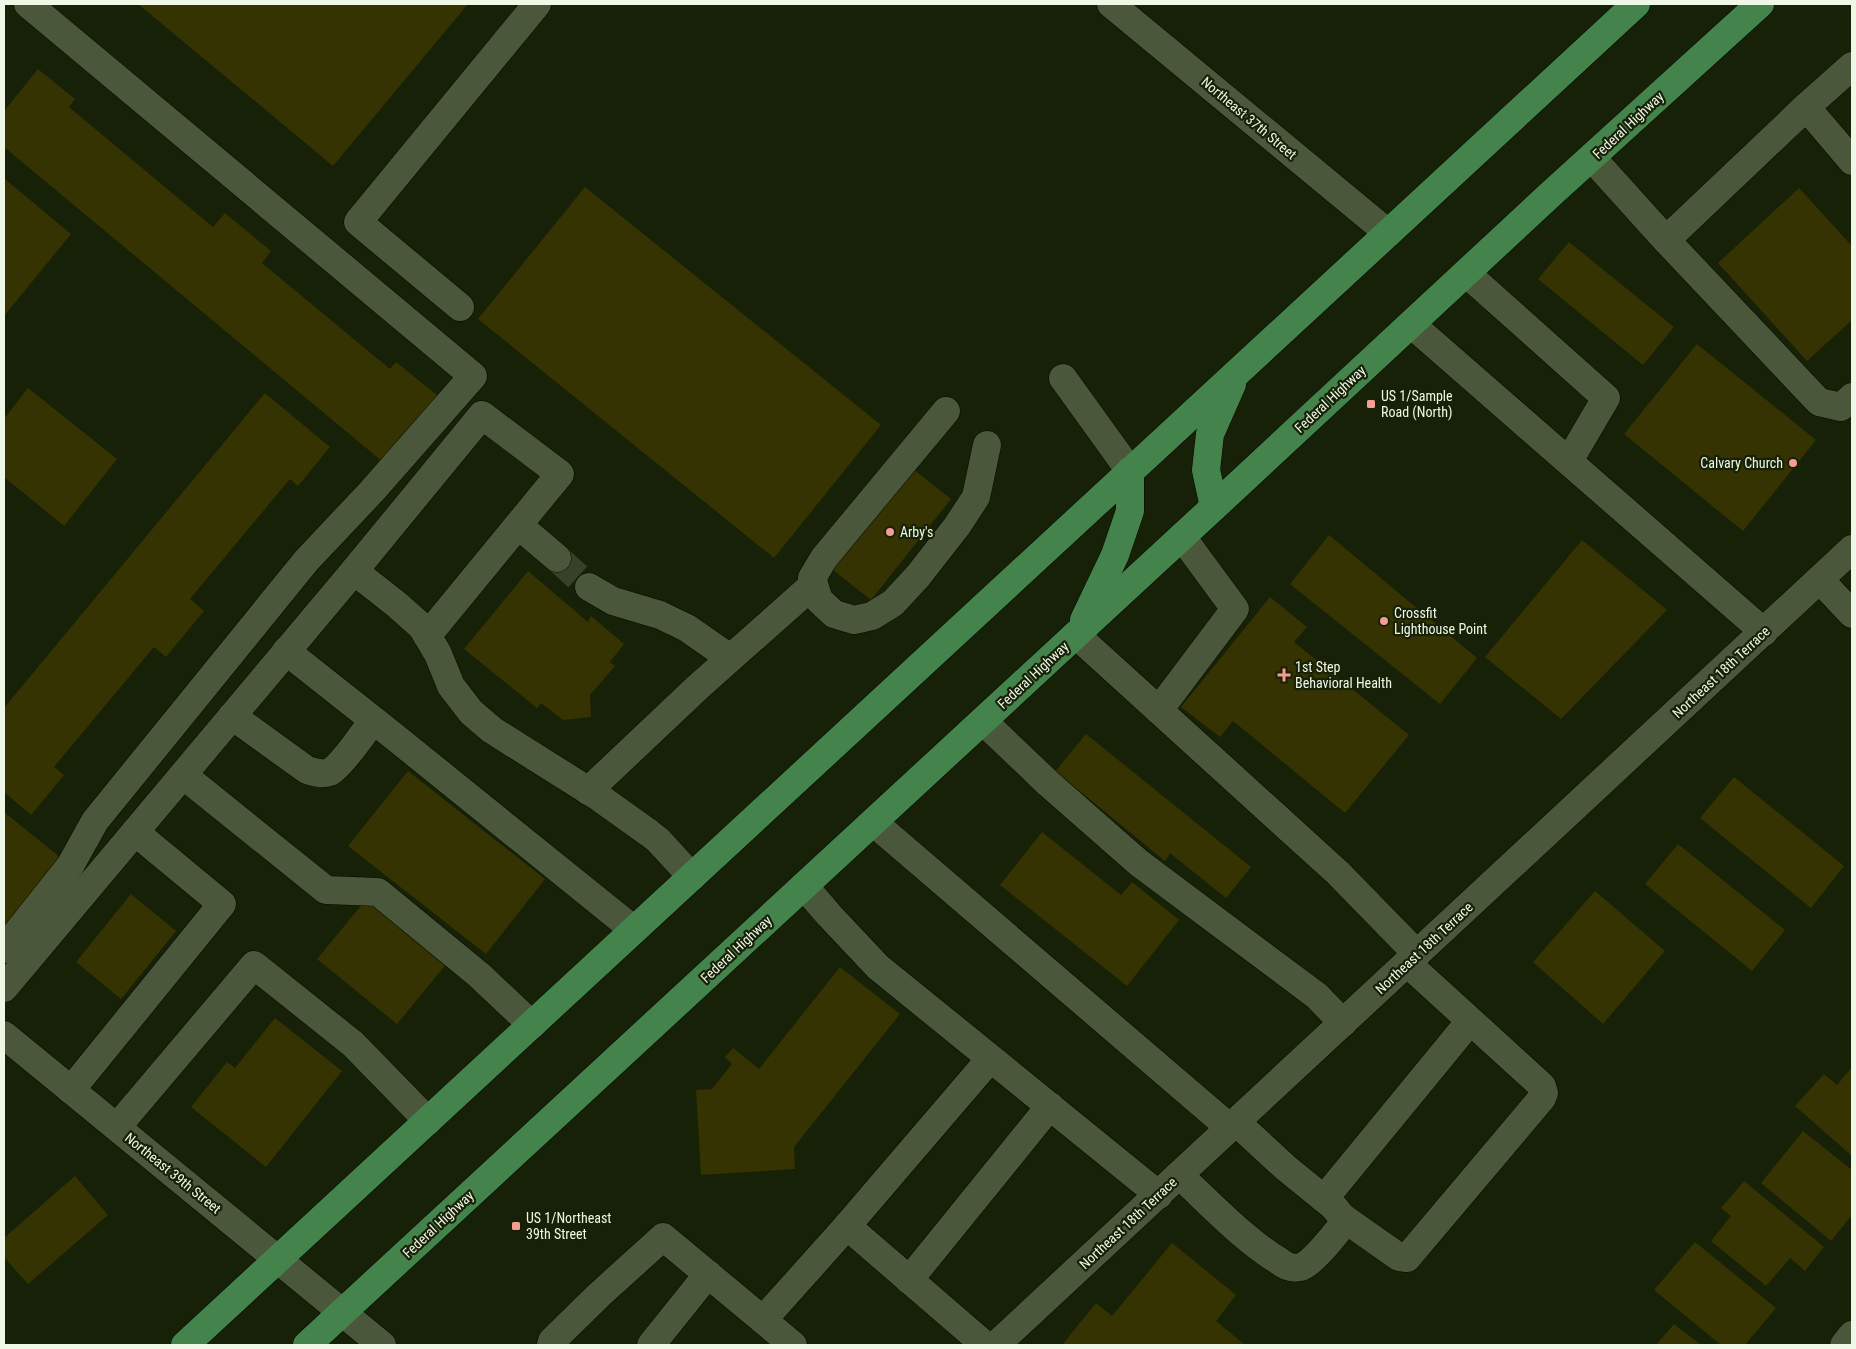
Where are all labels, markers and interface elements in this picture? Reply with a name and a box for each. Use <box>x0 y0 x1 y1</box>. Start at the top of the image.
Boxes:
street label: Northeast 37th Street <box>1198 74 1300 162</box>
street label: Federal Highway <box>1589 88 1667 162</box>
street label: Federal Highway <box>1291 362 1369 436</box>
place label: US 1/Sample Road (North) <box>1381 388 1453 421</box>
marker: US 1/Sample Road (North) <box>1365 398 1377 410</box>
place label: Calvary Church <box>1700 455 1783 471</box>
marker: Calvary Church <box>1787 457 1799 469</box>
place label: Arby's <box>900 524 933 540</box>
marker: Arby's <box>884 526 896 538</box>
place label: Crossfit Lighthouse Point <box>1394 605 1487 637</box>
marker: Crossfit Lighthouse Point <box>1378 615 1390 627</box>
street label: Northeast 18th Terrace <box>1669 623 1773 721</box>
street label: Federal Highway <box>994 638 1072 712</box>
place label: 1st Step Behavioral Health <box>1295 659 1392 691</box>
marker: 1st Step Behavioral Health <box>1277 668 1291 682</box>
street label: Northeast 18th Terrace <box>1372 899 1476 997</box>
street label: Federal Highway <box>697 912 775 986</box>
street label: Northeast 39th Street <box>122 1129 224 1217</box>
street label: Northeast 18th Terrace <box>1076 1174 1180 1272</box>
street label: Federal Highway <box>399 1187 477 1261</box>
place label: US 1/Northeast 39th Street <box>526 1210 611 1242</box>
marker: US 1/Northeast 39th Street <box>510 1220 522 1232</box>

